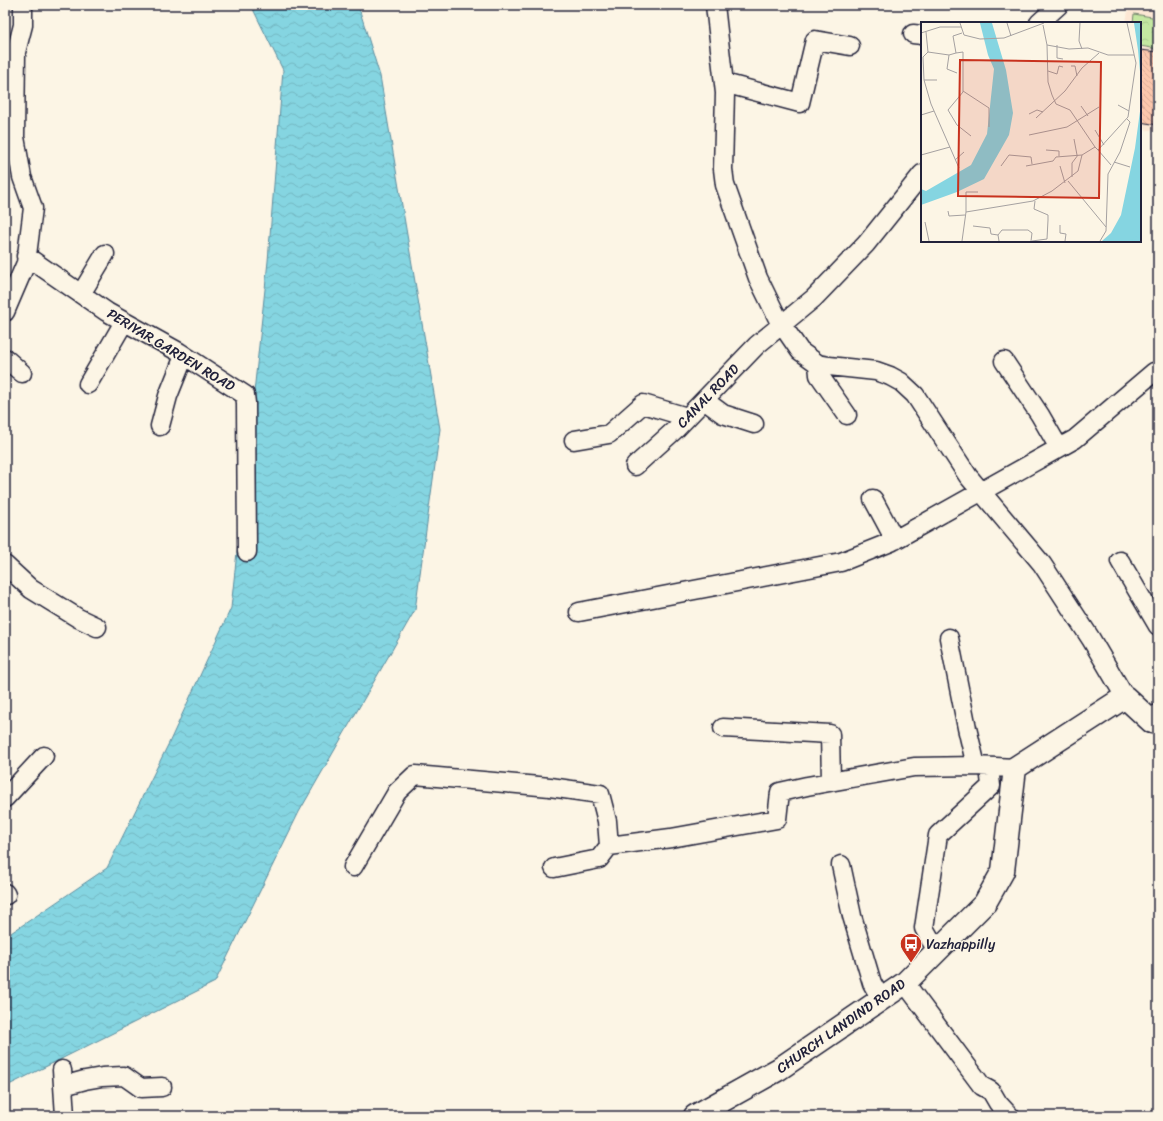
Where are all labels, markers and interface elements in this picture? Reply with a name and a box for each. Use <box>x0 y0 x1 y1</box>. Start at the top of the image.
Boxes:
inset map <box>921 22 1141 242</box>
street label: PERIYAR GARDEN ROAD <box>102 302 240 399</box>
street label: CANAL ROAD <box>670 357 746 434</box>
bus stop icon: Vazhappilly <box>898 931 924 964</box>
place label: Vazhappilly <box>926 932 996 957</box>
street label: CHURCH LANDIND ROAD <box>771 971 912 1080</box>

